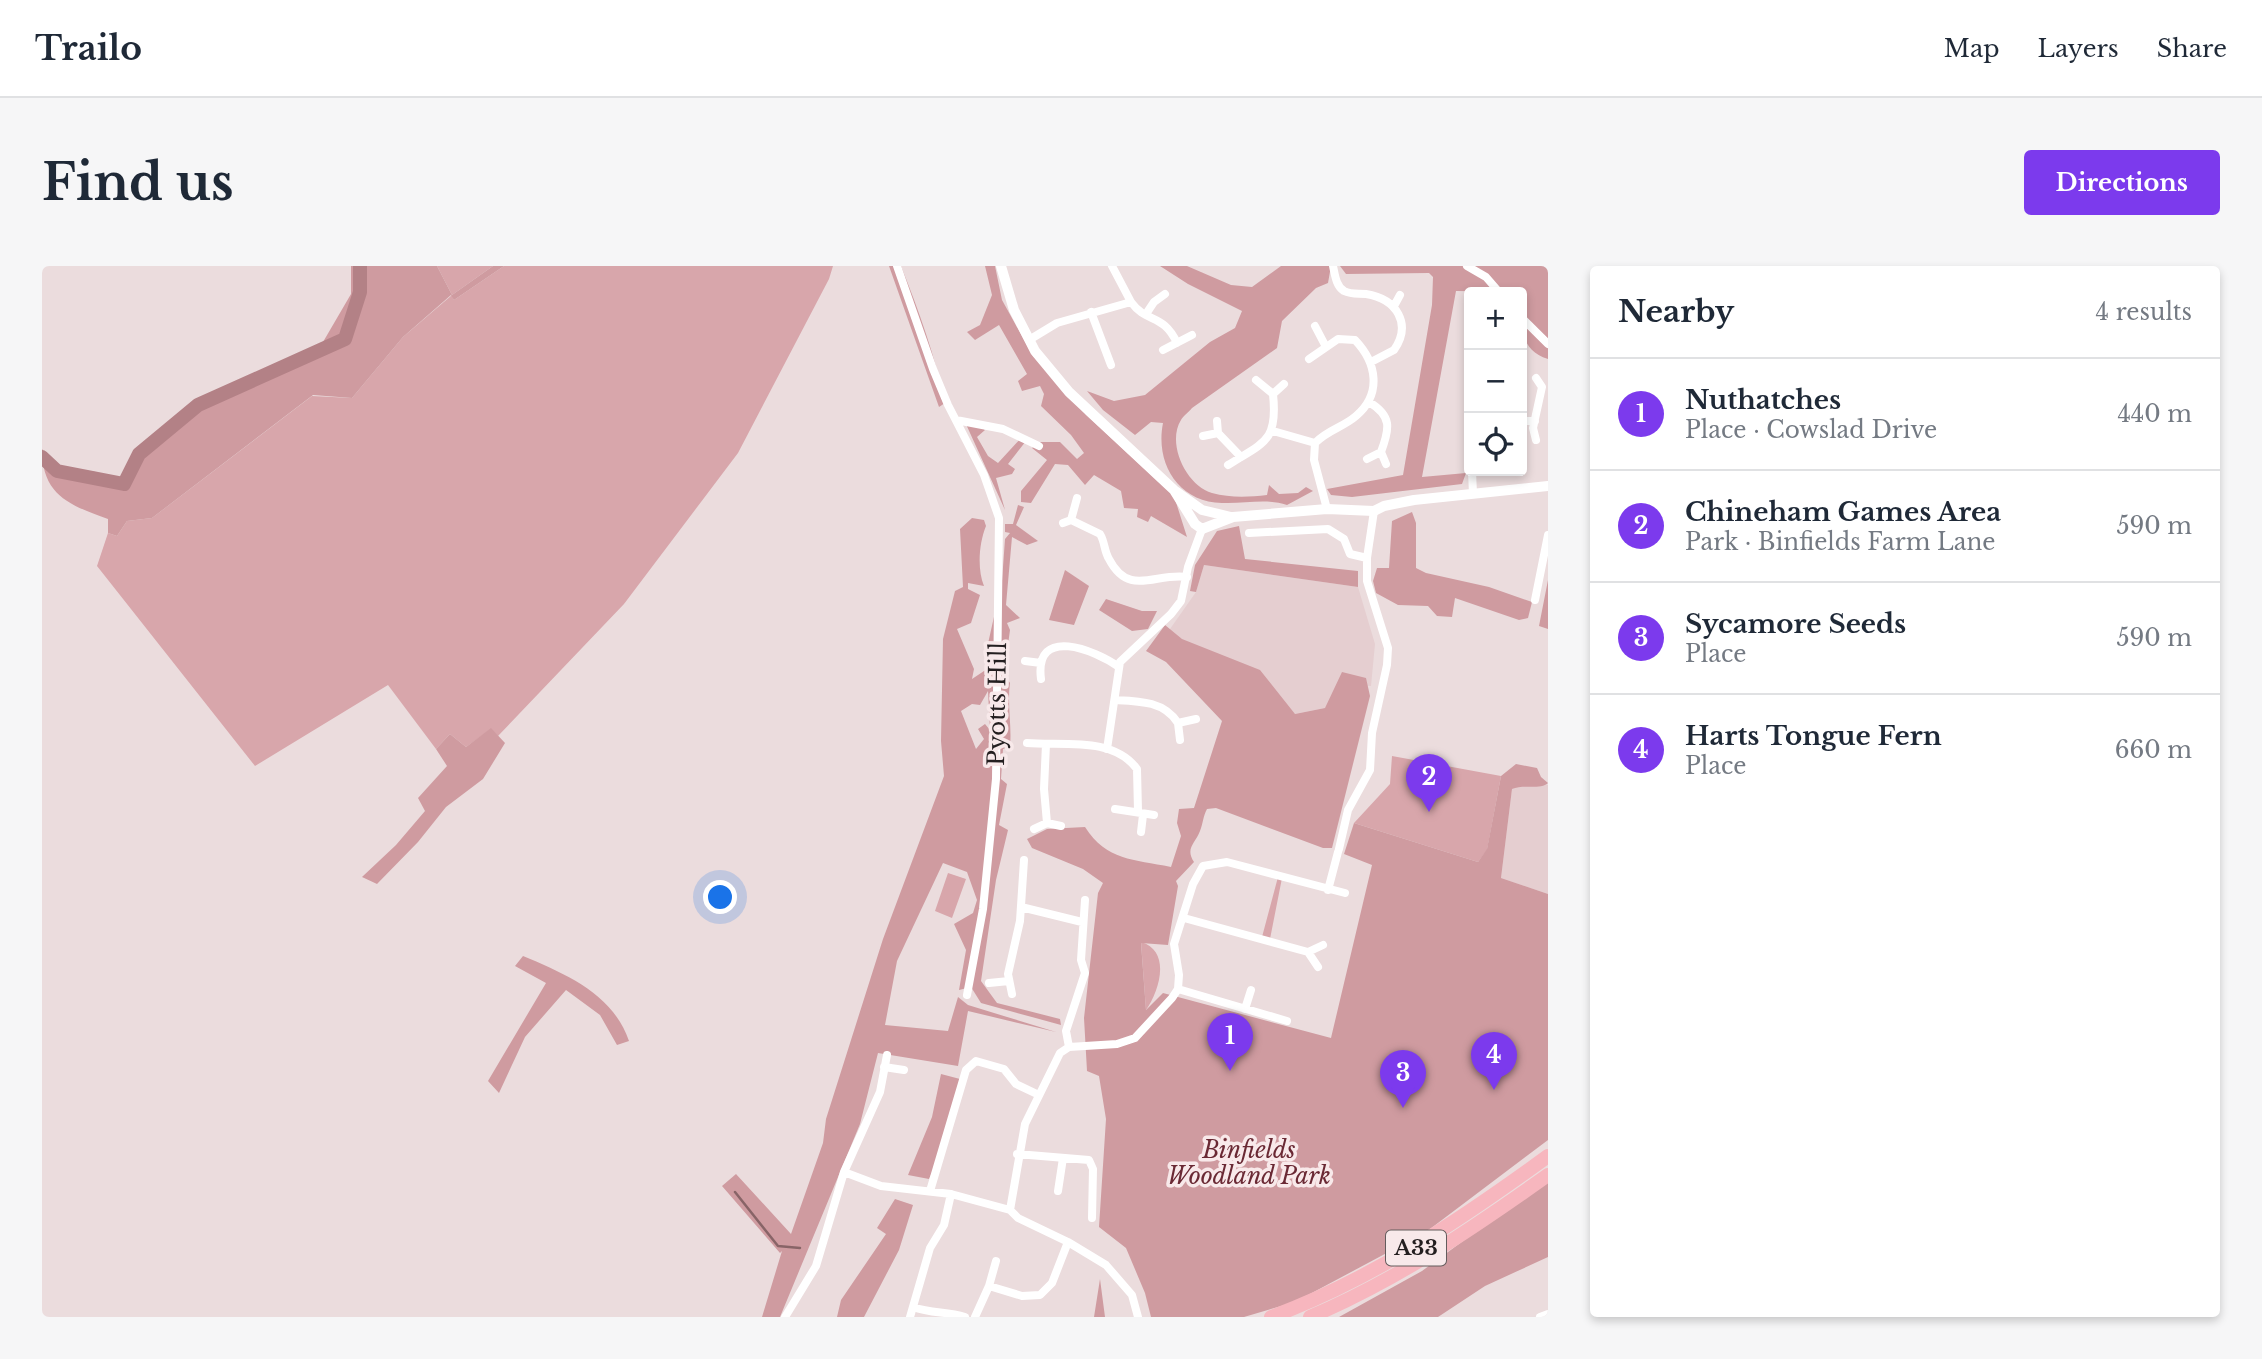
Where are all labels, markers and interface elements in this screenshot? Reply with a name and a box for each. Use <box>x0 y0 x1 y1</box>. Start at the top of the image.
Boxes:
text: Trailo <box>35 28 142 69</box>
text: Map <box>1944 34 2000 63</box>
text: Layers <box>2038 34 2119 63</box>
text: Share <box>2157 34 2227 63</box>
button: Directions <box>2024 150 2220 215</box>
text: Find us <box>42 152 234 213</box>
map controls <box>1464 287 1527 476</box>
button: + <box>1464 287 1527 350</box>
text: Nearby <box>1618 293 1734 330</box>
text: 4 results <box>2096 298 2192 326</box>
button: − <box>1464 350 1527 413</box>
text: Nuthatches <box>1685 384 1841 416</box>
text: 1 <box>1636 400 1646 428</box>
text: 440 m <box>2117 400 2192 428</box>
button: locate <box>1464 413 1527 476</box>
text: Place · Cowslad Drive <box>1685 416 1937 444</box>
text: Chineham Games Area <box>1685 496 2001 528</box>
text: 2 <box>1634 512 1648 540</box>
text: 590 m <box>2116 512 2192 540</box>
text: Park · Binfields Farm Lane <box>1685 528 1995 556</box>
text: Sycamore Seeds <box>1685 608 1906 640</box>
text: 3 <box>1634 624 1648 652</box>
text: 590 m <box>2116 624 2192 652</box>
text: Place <box>1685 640 1747 668</box>
street label: Pyotts Hill <box>982 642 1012 766</box>
text: Harts Tongue Fern <box>1685 720 1942 752</box>
text: 4 <box>1633 736 1649 764</box>
text: 660 m <box>2115 736 2192 764</box>
text: Place <box>1685 752 1747 780</box>
pin: 2 <box>1406 754 1452 812</box>
your location <box>703 880 737 914</box>
pin: 1 <box>1207 1013 1253 1071</box>
pin: 4 <box>1471 1032 1517 1090</box>
pin: 3 <box>1380 1050 1426 1108</box>
park label: Binfields Woodland Park <box>1167 1136 1331 1190</box>
road number: A33 <box>1386 1230 1446 1266</box>

